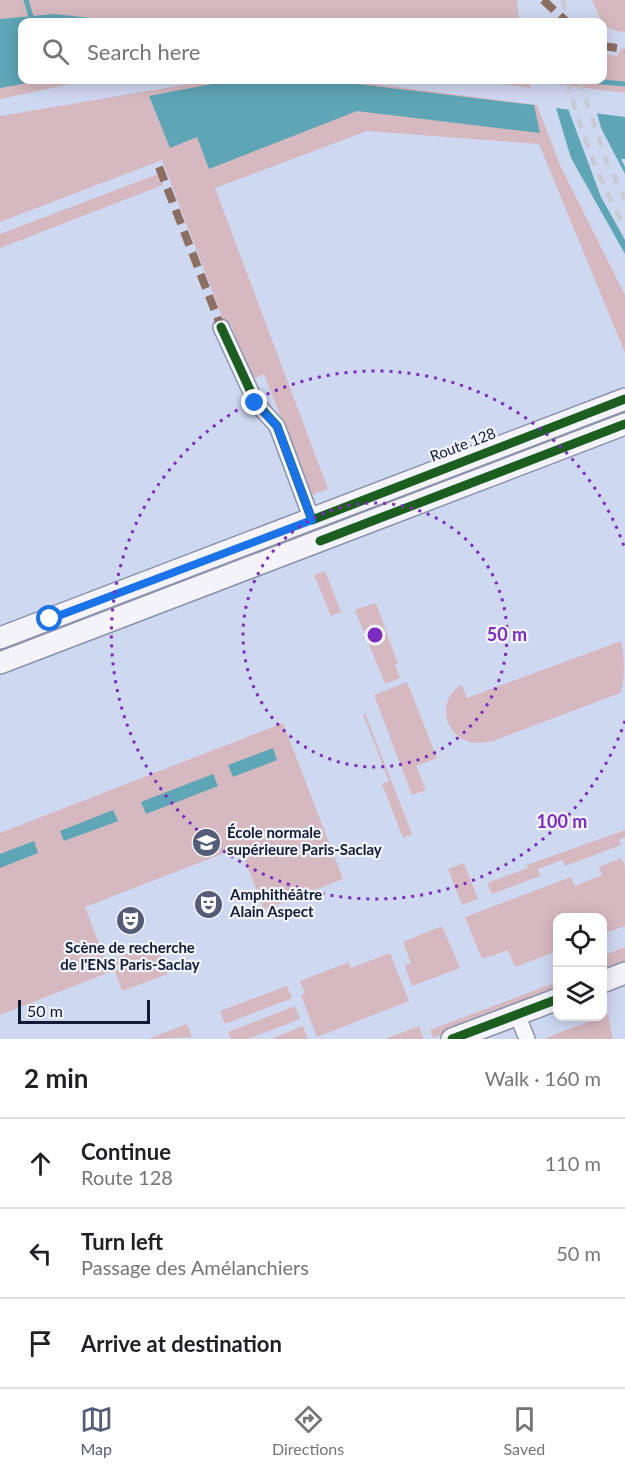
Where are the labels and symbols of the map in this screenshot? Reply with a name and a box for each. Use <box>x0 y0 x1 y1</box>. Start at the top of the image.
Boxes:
route end <box>241 389 267 415</box>
street label: Route 128 <box>427 423 498 465</box>
route start <box>36 605 62 631</box>
text: 50 m <box>487 623 527 645</box>
centre of rings <box>365 625 385 645</box>
text: 100 m <box>537 810 587 832</box>
place label: École normale supérieure Paris-Saclay <box>227 823 382 858</box>
school or university icon: École normale supérieure Paris-Saclay <box>190 826 222 858</box>
place label: Amphithéâtre Alain Aspect <box>229 885 322 920</box>
theatre icon: Amphithéâtre Alain Aspect <box>193 888 225 920</box>
theatre icon: Scène de recherche de l'ENS Paris-Saclay <box>114 905 146 937</box>
place label: Scène de recherche de l'ENS Paris-Saclay <box>60 938 200 973</box>
scale bar <box>18 997 150 1024</box>

